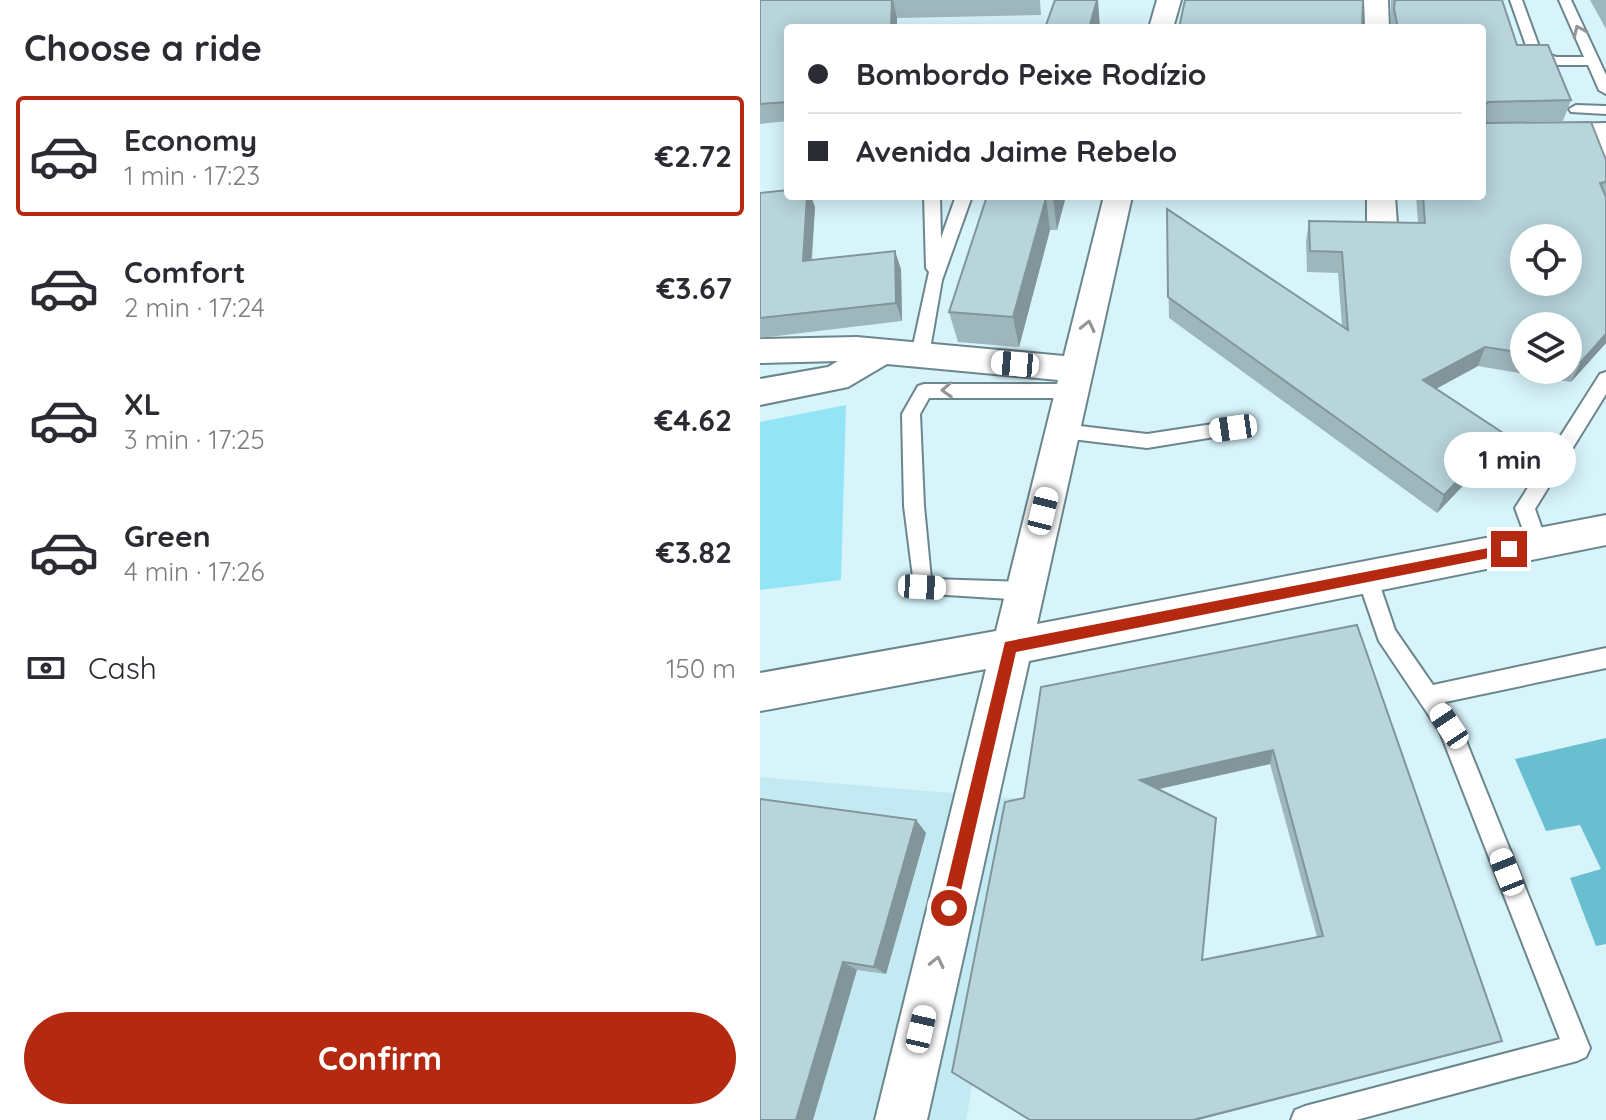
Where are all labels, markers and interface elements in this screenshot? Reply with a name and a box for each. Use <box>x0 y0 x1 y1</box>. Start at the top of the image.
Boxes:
one-way arrow <box>1573 24 1589 39</box>
text: Choose a ride <box>24 25 262 70</box>
text: Bombordo Peixe Rodízio <box>856 55 1207 93</box>
icon: car <box>28 120 100 192</box>
text: Economy <box>124 121 257 159</box>
text: Avenida Jaime Rebelo <box>856 132 1177 170</box>
text: €2.72 <box>655 137 732 175</box>
text: 1 min · 17:23 <box>124 159 260 192</box>
map controls <box>1510 224 1582 384</box>
button: locate <box>1510 224 1582 296</box>
icon: car <box>28 252 100 324</box>
text: Comfort <box>124 253 245 291</box>
text: €3.67 <box>657 269 732 307</box>
text: 2 min · 17:24 <box>124 291 265 324</box>
button: layers <box>1510 312 1582 384</box>
one-way arrow <box>1079 320 1096 334</box>
car <box>990 350 1040 378</box>
one-way arrow <box>940 382 953 399</box>
icon: car <box>28 384 100 456</box>
text: XL <box>124 385 161 423</box>
text: €4.62 <box>654 401 732 439</box>
car <box>1208 413 1258 443</box>
text: 3 min · 17:25 <box>124 423 265 456</box>
callout: 1 min <box>1443 433 1575 489</box>
text: 1 min <box>1479 443 1542 476</box>
car <box>1026 485 1060 537</box>
icon: car <box>28 516 100 588</box>
text: Green <box>124 517 211 555</box>
route end <box>1491 531 1527 567</box>
text: €3.82 <box>656 533 732 571</box>
text: 4 min · 17:26 <box>124 555 265 588</box>
car <box>897 574 947 600</box>
icon: cash <box>24 646 68 690</box>
text: Cash <box>88 649 157 687</box>
text: 150 m <box>666 652 736 685</box>
car <box>1426 699 1472 753</box>
car <box>1487 845 1527 899</box>
route start <box>931 890 967 926</box>
one-way arrow <box>928 956 945 969</box>
car <box>904 1003 938 1055</box>
button: Confirm <box>24 1012 736 1104</box>

